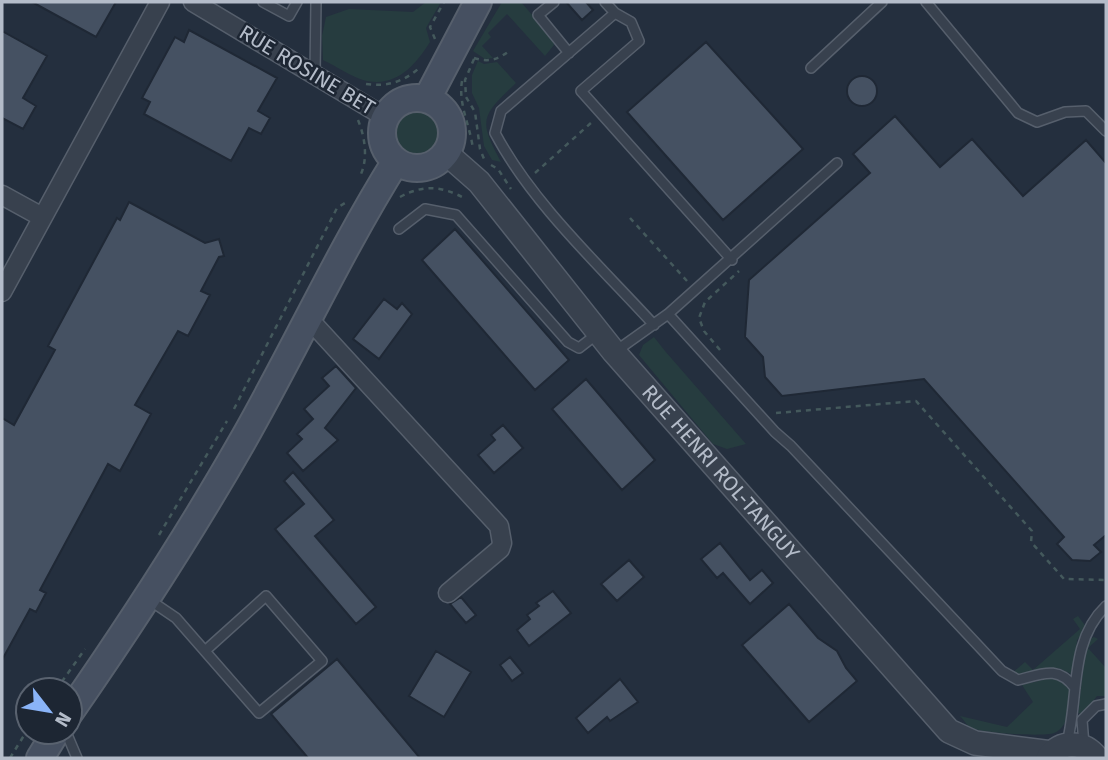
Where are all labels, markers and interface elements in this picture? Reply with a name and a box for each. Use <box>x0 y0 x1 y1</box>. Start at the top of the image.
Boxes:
street label: RUE ROSINE BET <box>234 19 380 121</box>
street label: RUE HENRI ROL-TANGUY <box>636 380 805 566</box>
north arrow <box>14 676 84 746</box>
text: N <box>50 708 76 731</box>

